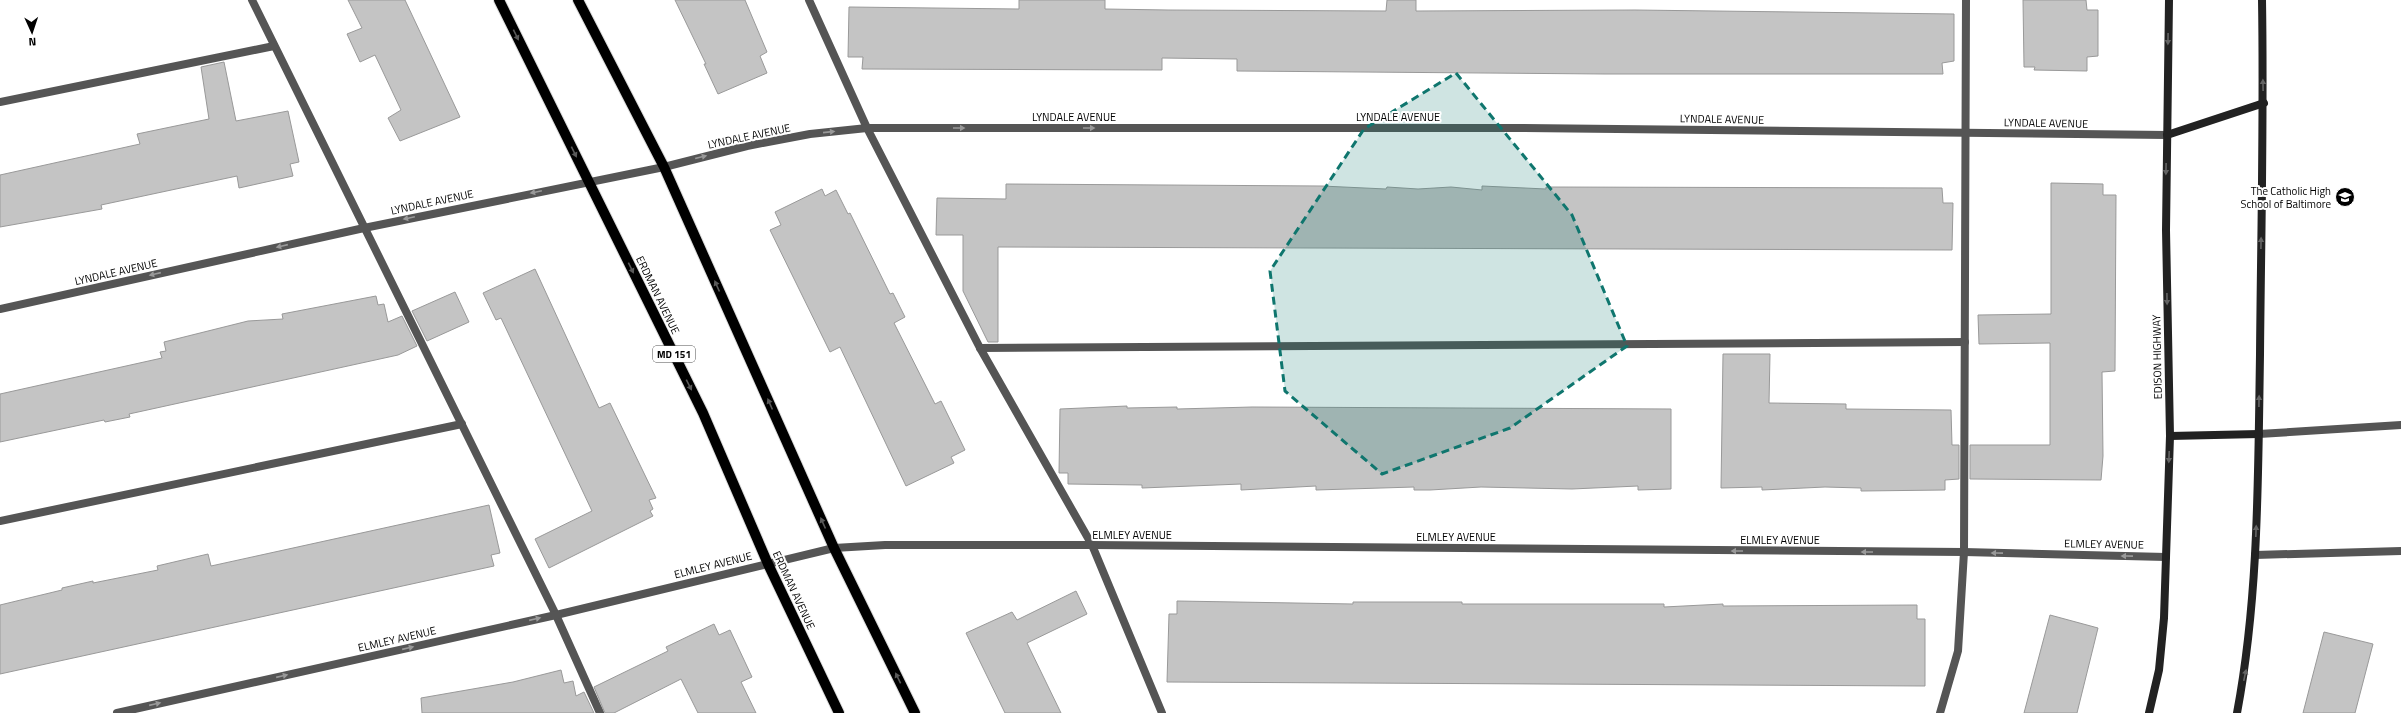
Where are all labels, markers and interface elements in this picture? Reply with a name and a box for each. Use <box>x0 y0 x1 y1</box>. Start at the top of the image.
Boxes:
north arrow <box>12 12 52 52</box>
one-way arrow <box>513 29 519 41</box>
one-way arrow <box>2165 33 2171 46</box>
text: N <box>28 34 37 50</box>
one-way arrow <box>2260 78 2266 91</box>
street label: LYNDALE AVENUE <box>1032 109 1116 125</box>
street label: LYNDALE AVENUE <box>1356 109 1440 125</box>
street label: LYNDALE AVENUE <box>1680 110 1764 128</box>
street label: LYNDALE AVENUE <box>2004 114 2088 132</box>
street label: LYNDALE AVENUE <box>706 119 792 153</box>
one-way arrow <box>953 125 966 131</box>
one-way arrow <box>1083 125 1096 131</box>
one-way arrow <box>823 129 835 135</box>
one-way arrow <box>570 146 577 157</box>
one-way arrow <box>695 154 708 160</box>
one-way arrow <box>2163 163 2169 176</box>
place label: The Catholic High School of Baltimore <box>2241 183 2331 212</box>
street label: LYNDALE AVENUE <box>389 185 475 219</box>
school or university icon: The Catholic High School of Baltimore <box>2334 186 2356 208</box>
one-way arrow <box>530 190 542 196</box>
one-way arrow <box>403 216 415 222</box>
one-way arrow <box>2258 236 2264 249</box>
one-way arrow <box>276 243 288 249</box>
street label: ERDMAN AVENUE <box>632 253 684 337</box>
street label: LYNDALE AVENUE <box>73 255 159 289</box>
one-way arrow <box>628 263 634 274</box>
one-way arrow <box>149 272 161 278</box>
one-way arrow <box>714 280 720 291</box>
one-way arrow <box>2164 293 2170 306</box>
street label: EDISON HIGHWAY <box>2148 314 2166 400</box>
road number: MD 151 <box>653 346 695 362</box>
one-way arrow <box>686 379 692 390</box>
one-way arrow <box>2256 394 2262 407</box>
one-way arrow <box>767 399 773 410</box>
one-way arrow <box>2166 451 2172 464</box>
one-way arrow <box>820 517 826 529</box>
one-way arrow <box>2252 525 2259 537</box>
street label: ELMLEY AVENUE <box>1092 527 1172 543</box>
street label: ELMLEY AVENUE <box>1416 529 1496 545</box>
street label: ELMLEY AVENUE <box>1740 532 1820 548</box>
street label: ELMLEY AVENUE <box>2064 535 2144 553</box>
street label: ELMLEY AVENUE <box>672 548 754 582</box>
street label: ERDMAN AVENUE <box>769 548 819 632</box>
one-way arrow <box>1730 548 1743 554</box>
one-way arrow <box>1860 549 1873 555</box>
one-way arrow <box>1990 550 2003 556</box>
one-way arrow <box>2120 553 2133 559</box>
one-way arrow <box>529 616 541 622</box>
street label: ELMLEY AVENUE <box>356 622 438 656</box>
one-way arrow <box>402 644 415 650</box>
one-way arrow <box>2242 669 2248 681</box>
one-way arrow <box>894 672 901 684</box>
one-way arrow <box>275 673 288 679</box>
one-way arrow <box>148 701 161 707</box>

